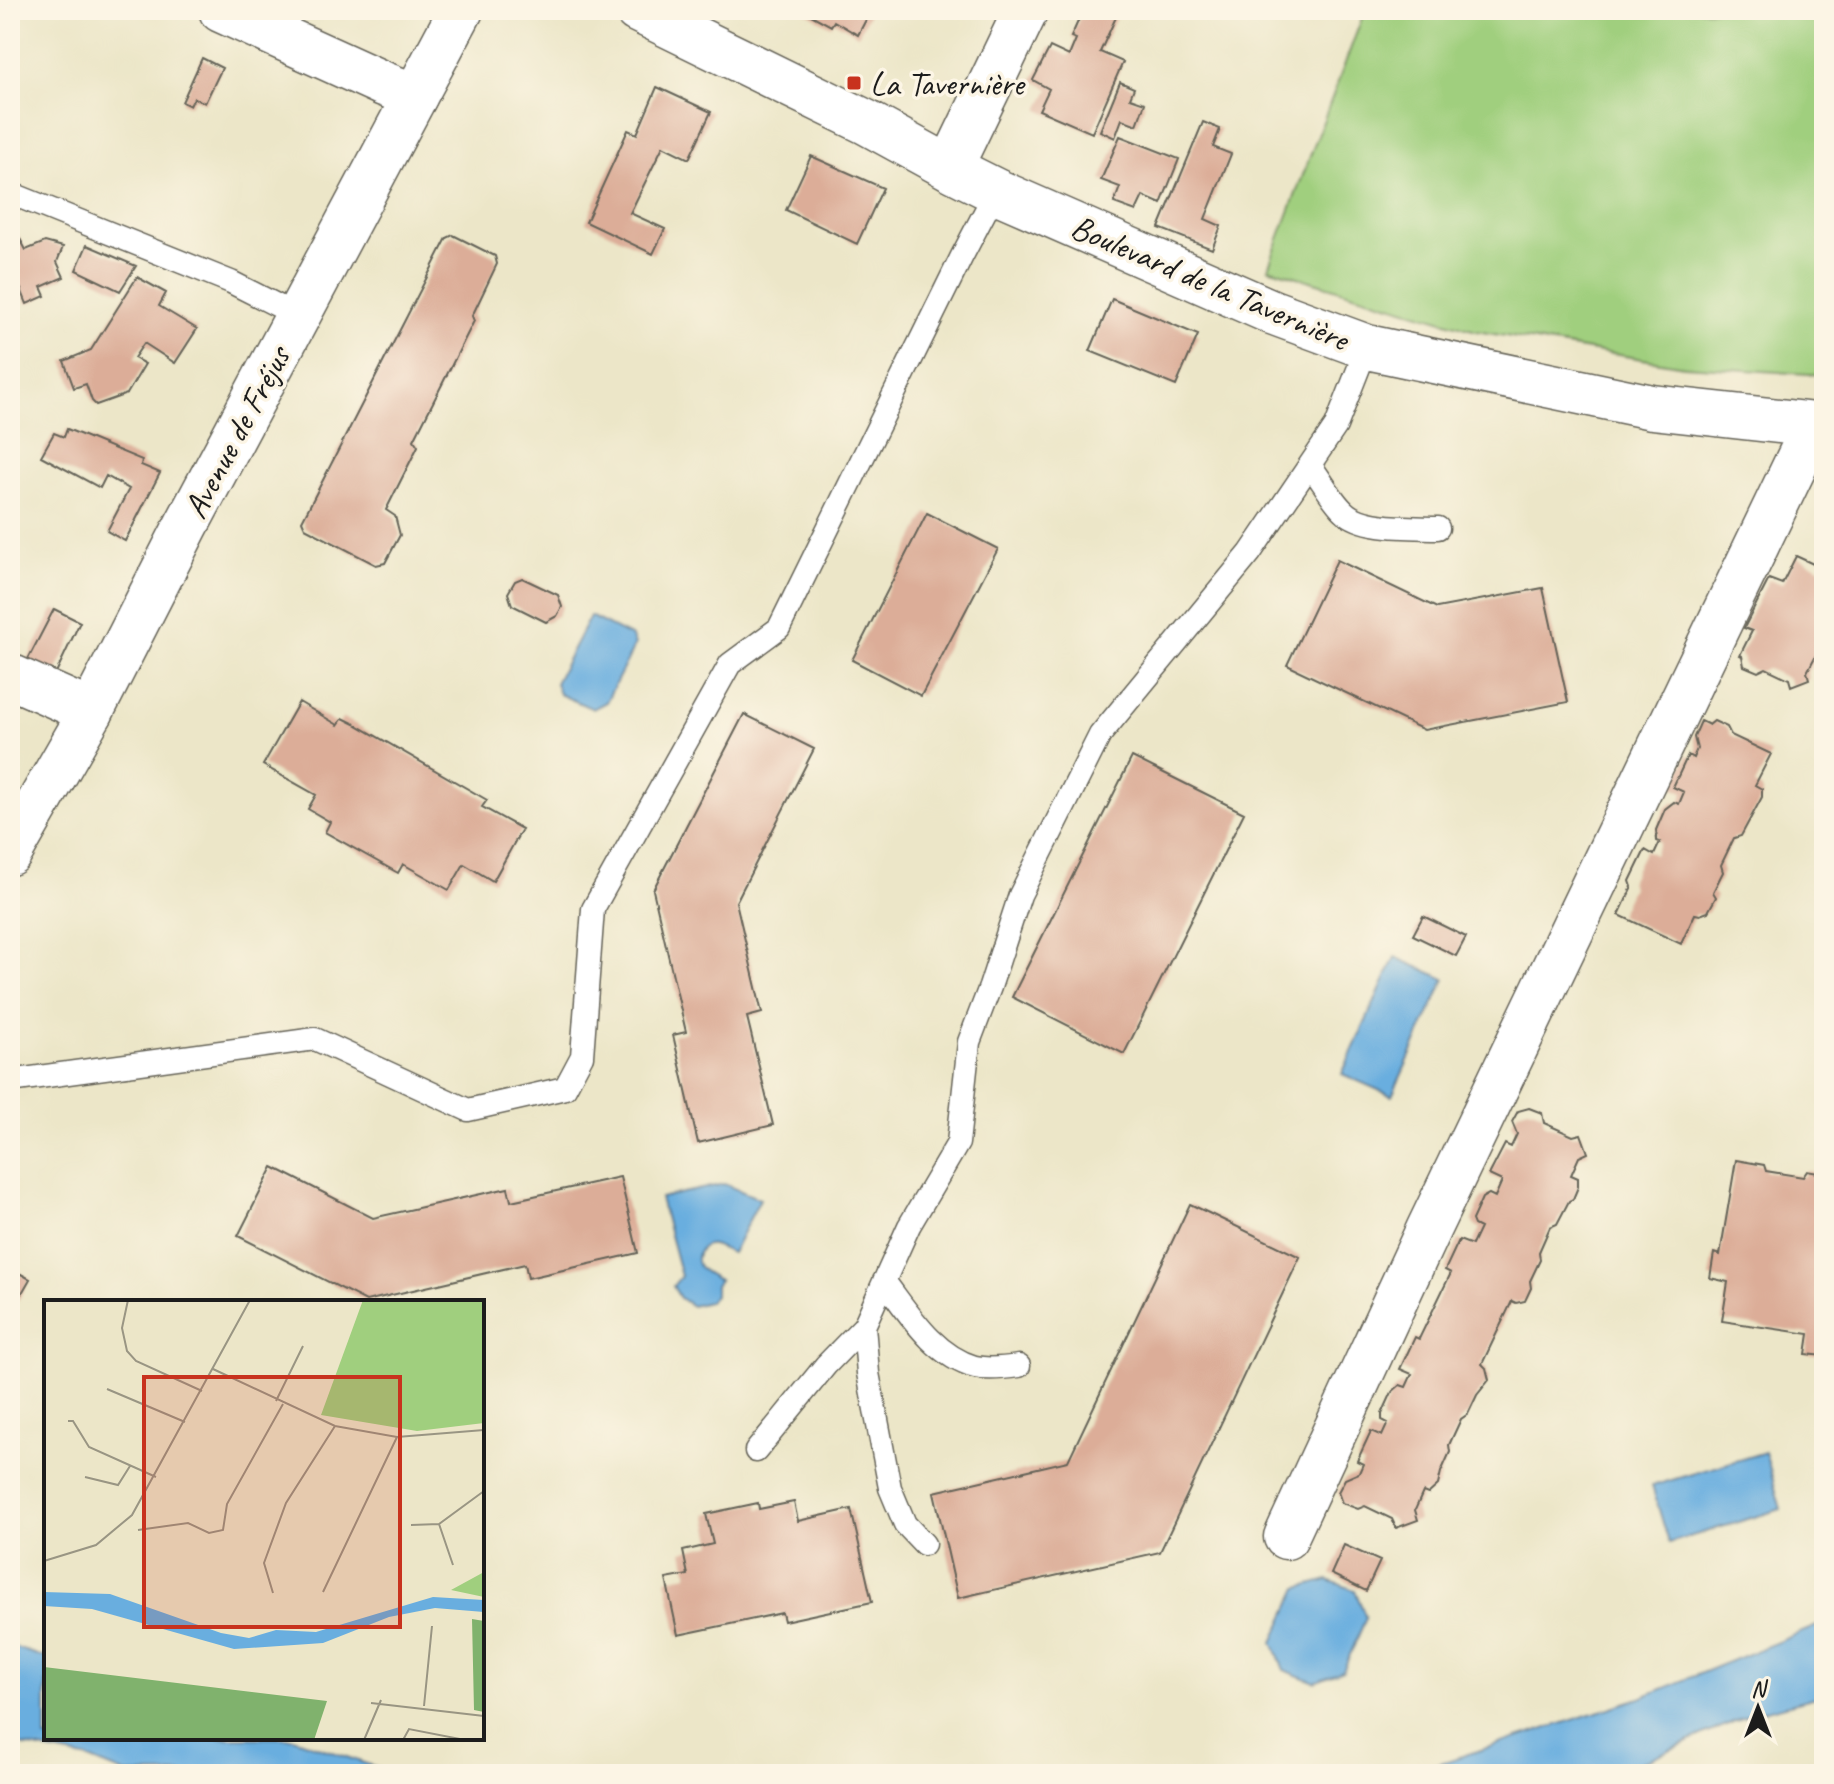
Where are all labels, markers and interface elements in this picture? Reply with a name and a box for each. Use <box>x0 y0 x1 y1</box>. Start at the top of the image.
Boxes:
place label: La Tavernière <box>870 62 1027 105</box>
marker: La Tavernière <box>845 74 863 92</box>
street label: Boulevard de la Tavernière <box>1065 205 1358 361</box>
street label: Avenue de Fréjus <box>173 337 301 525</box>
inset map <box>44 1300 484 1740</box>
north arrow <box>1718 1668 1798 1748</box>
text: N <box>1751 1675 1768 1703</box>

